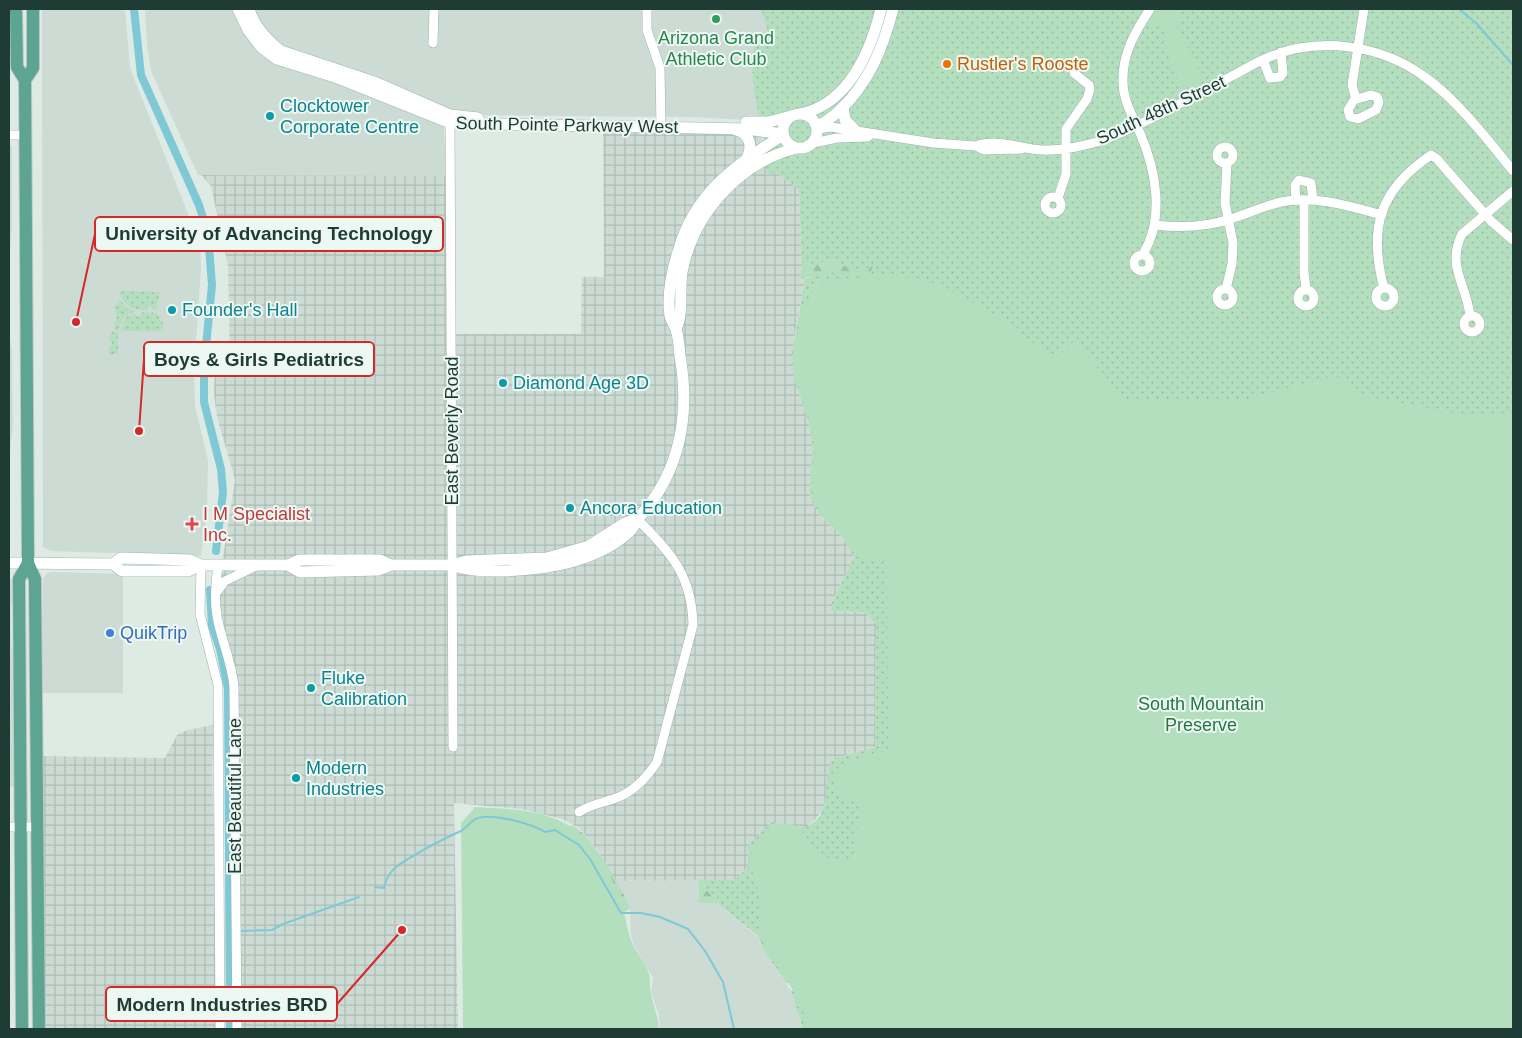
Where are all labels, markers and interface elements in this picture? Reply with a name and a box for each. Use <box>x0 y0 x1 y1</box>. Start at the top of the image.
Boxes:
marker: Arizona Grand Athletic Club <box>710 13 722 25</box>
place label: Arizona Grand Athletic Club <box>658 28 774 69</box>
place label: Rustler's Rooste <box>957 54 1088 74</box>
marker: Rustler's Rooste <box>941 58 953 70</box>
street label: South 48th Street <box>1093 71 1229 149</box>
place label: Clocktower Corporate Centre <box>280 96 419 137</box>
marker: Clocktower Corporate Centre <box>264 110 276 122</box>
street label: South Pointe Parkway West <box>455 113 679 137</box>
callout: University of Advancing Technology <box>95 217 443 251</box>
text: University of Advancing Technology <box>105 223 433 244</box>
place label: Founder's Hall <box>182 300 298 320</box>
marker: Founder's Hall <box>166 304 178 316</box>
callout: Boys & Girls Pediatrics <box>144 342 374 376</box>
text: Boys & Girls Pediatrics <box>154 349 364 370</box>
street label: East Beverly Road <box>442 356 462 506</box>
place label: Diamond Age 3D <box>513 373 649 393</box>
marker: Diamond Age 3D <box>497 377 509 389</box>
place label: Ancora Education <box>580 498 722 518</box>
marker: Ancora Education <box>564 502 576 514</box>
place label: I M Specialist Inc. <box>203 504 310 545</box>
marker: I M Specialist Inc. <box>185 517 199 531</box>
place label: QuikTrip <box>120 623 187 643</box>
marker: QuikTrip <box>104 627 116 639</box>
place label: Fluke Calibration <box>321 668 407 709</box>
marker: Fluke Calibration <box>305 682 317 694</box>
park label: South Mountain Preserve <box>1138 694 1264 735</box>
street label: East Beautiful Lane <box>225 718 245 874</box>
place label: Modern Industries <box>306 758 384 799</box>
marker: Modern Industries <box>290 772 302 784</box>
callout: Modern Industries BRD <box>106 987 337 1021</box>
text: Modern Industries BRD <box>116 994 328 1015</box>

